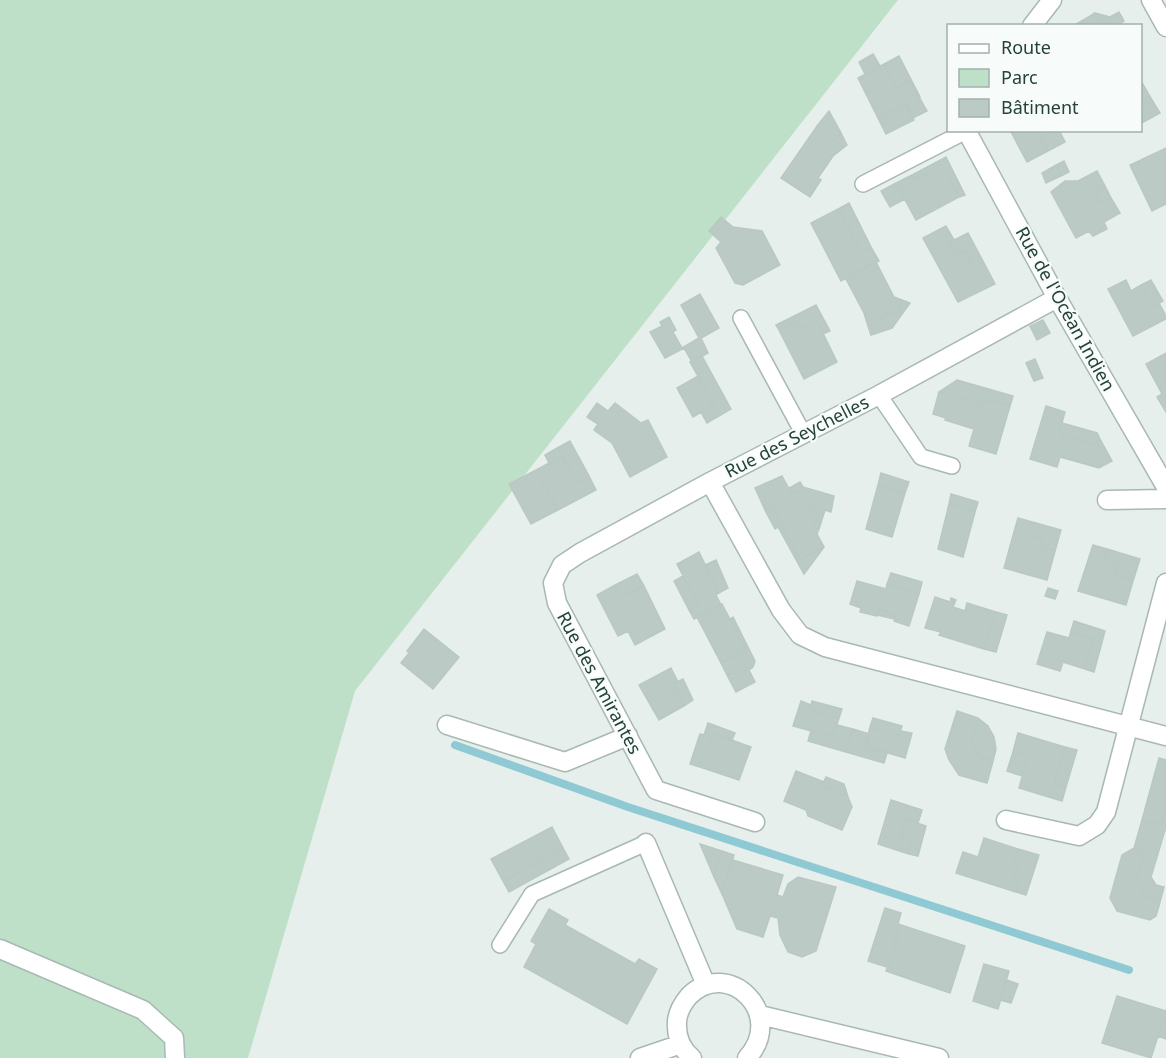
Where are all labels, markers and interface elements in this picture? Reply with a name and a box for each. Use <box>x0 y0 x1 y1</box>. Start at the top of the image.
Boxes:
legend <box>947 24 1142 132</box>
text: Route <box>1001 35 1051 59</box>
text: Parc <box>1001 65 1038 89</box>
text: Bâtiment <box>1001 95 1079 119</box>
street label: Rue de l'Océan Indien <box>1011 222 1121 395</box>
street label: Rue des Seychelles <box>720 389 873 483</box>
street label: Rue des Amirantes <box>552 607 648 758</box>

